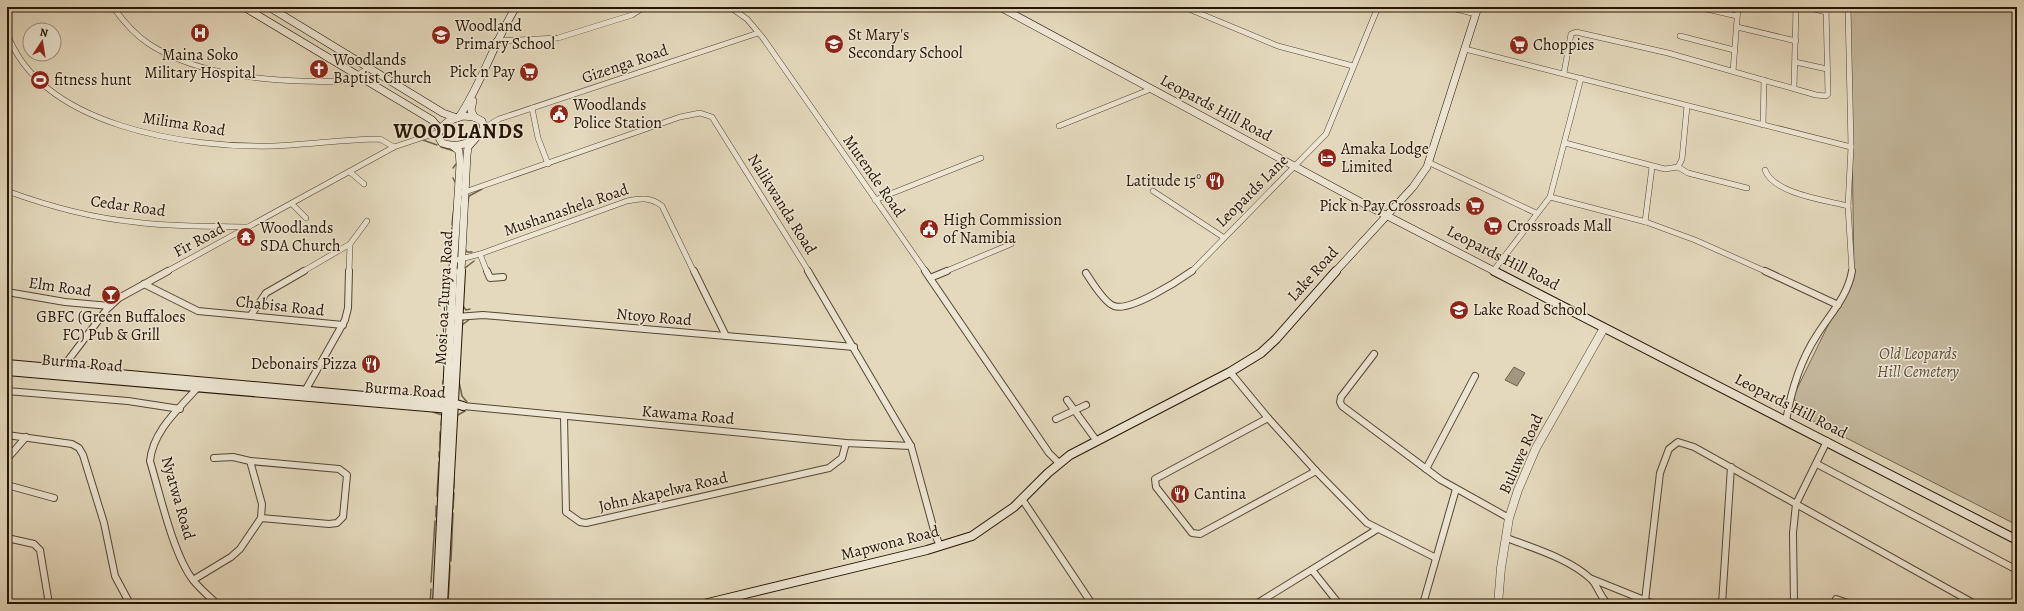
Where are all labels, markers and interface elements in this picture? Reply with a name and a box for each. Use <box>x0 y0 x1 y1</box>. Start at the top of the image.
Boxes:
place label: Woodland Primary School <box>454 15 555 55</box>
north arrow <box>22 22 62 62</box>
hospital icon: Maina Soko Military Hospital <box>189 22 211 44</box>
school or university icon: Woodland Primary School <box>430 24 452 46</box>
place label: St Mary's Secondary School <box>848 24 963 64</box>
text: N <box>38 25 49 41</box>
school or university icon: St Mary's Secondary School <box>823 33 845 55</box>
supermarket icon: Choppies <box>1508 34 1530 56</box>
place label: Choppies <box>1533 34 1595 56</box>
street label: Gizenga Road <box>579 39 671 89</box>
place label: Maina Soko Military Hospital <box>144 44 256 84</box>
place label: Woodlands Baptist Church <box>332 49 432 89</box>
church icon: Woodlands Baptist Church <box>308 58 330 80</box>
place label: Pick n Pay <box>449 61 516 83</box>
supermarket icon: Pick n Pay <box>518 61 540 83</box>
sports icon: fitness hunt <box>29 69 51 91</box>
place label: fitness hunt <box>54 69 132 91</box>
street label: Leopards Hill Road <box>1156 69 1276 147</box>
place label: Woodlands Police Station <box>572 94 662 134</box>
public building icon: Woodlands Police Station <box>548 103 570 125</box>
street label: Milima Road <box>141 107 227 141</box>
district label: WOODLANDS <box>392 118 525 145</box>
street label: Mutende Road <box>838 131 911 222</box>
place label: Amaka Lodge Limited <box>1340 138 1429 178</box>
hotel icon: Amaka Lodge Limited <box>1316 147 1338 169</box>
street label: Nalikwanda Road <box>742 149 822 259</box>
street label: Leopards Lane <box>1211 150 1293 232</box>
place label: Latitude 15° <box>1126 170 1201 192</box>
restaurant icon: Latitude 15° <box>1204 170 1226 192</box>
street label: Mushanashela Road <box>501 178 632 242</box>
street label: Cedar Road <box>89 190 167 222</box>
place label: Pick n Pay Crossroads <box>1319 195 1461 217</box>
supermarket icon: Pick n Pay Crossroads <box>1464 195 1486 217</box>
place label: High Commission of Namibia <box>943 209 1062 249</box>
supermarket icon: Crossroads Mall <box>1482 215 1504 237</box>
place label: Crossroads Mall <box>1507 215 1612 237</box>
street label: Fir Road <box>170 217 229 263</box>
place label: Woodlands SDA Church <box>259 217 341 257</box>
public building icon: High Commission of Namibia <box>918 218 940 240</box>
street label: Leopards Hill Road <box>1443 220 1564 296</box>
temple icon: Woodlands SDA Church <box>235 226 257 248</box>
street label: Mosi-oa-Tunya Road <box>429 230 459 366</box>
street label: Lake Road <box>1282 242 1344 306</box>
street label: Elm Road <box>27 272 93 302</box>
bar icon: GBFC (Green Buffaloes FC) Pub & Grill <box>100 284 122 306</box>
street label: Chabisa Road <box>235 290 326 322</box>
school or university icon: Lake Road School <box>1448 299 1470 321</box>
place label: Lake Road School <box>1473 299 1586 321</box>
street label: Ntoyo Road <box>615 303 693 331</box>
place label: GBFC (Green Buffaloes FC) Pub & Grill <box>36 306 186 346</box>
park label: Old Leopards Hill Cemetery <box>1877 343 1959 383</box>
street label: Burma Road <box>40 348 124 378</box>
place label: Debonairs Pizza <box>251 353 358 375</box>
restaurant icon: Debonairs Pizza <box>360 353 382 375</box>
street label: Leopards Hill Road <box>1731 368 1852 444</box>
street label: Burma Road <box>364 376 447 404</box>
street label: Kawama Road <box>641 400 736 430</box>
street label: Buluwe Road <box>1494 410 1549 498</box>
street label: Nyatwa Road <box>156 454 200 543</box>
street label: John Akapelwa Road <box>596 466 730 518</box>
restaurant icon: Cantina <box>1169 483 1191 505</box>
place label: Cantina <box>1194 483 1247 505</box>
street label: Mapwona Road <box>838 520 942 566</box>

